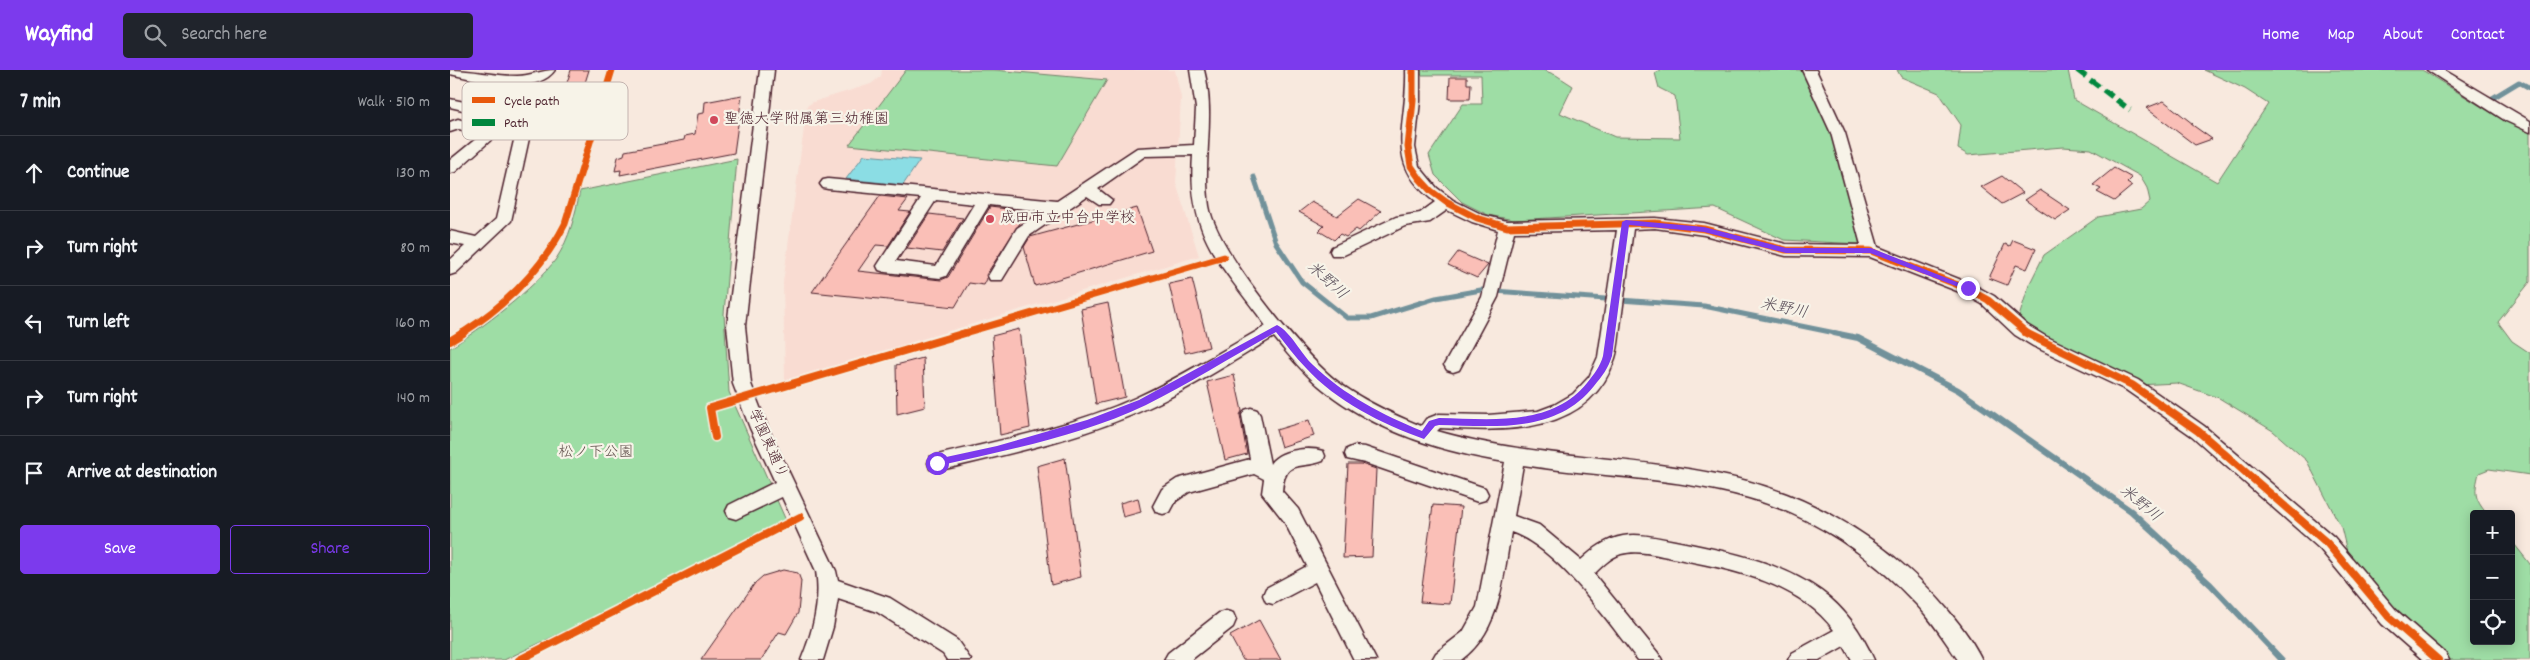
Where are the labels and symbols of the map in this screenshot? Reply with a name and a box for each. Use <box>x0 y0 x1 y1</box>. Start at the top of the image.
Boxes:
legend <box>462 82 628 140</box>
text: Cycle path <box>504 92 560 112</box>
place label: 聖徳大学附属第三幼稚園 <box>724 109 889 131</box>
text: Path <box>504 114 529 134</box>
marker: 聖徳大学附属第三幼稚園 <box>708 114 720 126</box>
place label: 成田市立中台中学校 <box>1000 208 1135 230</box>
marker: 成田市立中台中学校 <box>984 213 996 225</box>
water label: 米野川 <box>1301 256 1353 306</box>
route end <box>1957 277 1980 300</box>
water label: 米野川 <box>1758 293 1810 325</box>
street label: 学園東通り <box>742 405 792 483</box>
park label: 松ノ下公園 <box>558 442 634 464</box>
route start <box>926 452 949 475</box>
water label: 米野川 <box>2114 480 2166 528</box>

